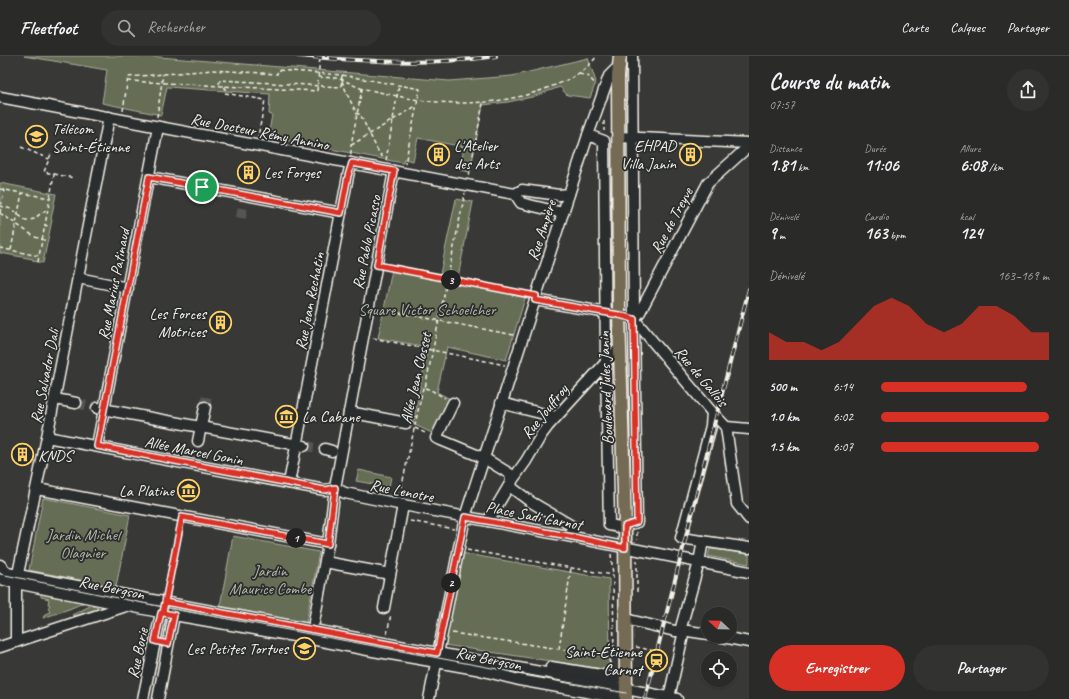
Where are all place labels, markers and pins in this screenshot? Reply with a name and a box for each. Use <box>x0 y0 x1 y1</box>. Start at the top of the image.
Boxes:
place label: Télécom Saint-Étienne <box>52 119 131 157</box>
school or university icon: Télécom Saint-Étienne <box>24 124 50 150</box>
place label: L'Atelier des Arts <box>454 136 501 174</box>
place label: EHPAD Villa Janin <box>621 136 678 174</box>
building icon: L'Atelier des Arts <box>425 141 451 167</box>
building icon: EHPAD Villa Janin <box>678 141 704 167</box>
building icon: Les Forges <box>236 159 262 185</box>
place label: Les Forges <box>264 163 322 183</box>
pin <box>185 170 219 204</box>
pin: 3 <box>441 270 461 290</box>
place label: Les Forces Motrices <box>149 304 208 342</box>
building icon: Les Forces Motrices <box>208 309 234 335</box>
museum icon: La Cabane <box>273 403 299 429</box>
place label: La Cabane <box>302 407 362 427</box>
building icon: KNDS <box>9 442 35 468</box>
place label: KNDS <box>38 446 75 466</box>
museum icon: La Platine <box>176 477 202 503</box>
place label: La Platine <box>119 481 176 501</box>
pin: 1 <box>286 528 306 548</box>
pin: 2 <box>441 573 461 593</box>
school or university icon: Les Petites Tortues <box>291 635 317 661</box>
place label: Les Petites Tortues <box>187 639 290 659</box>
place label: Saint-Étienne Carnot <box>565 642 645 680</box>
station icon: Saint-Étienne Carnot <box>644 647 670 673</box>

